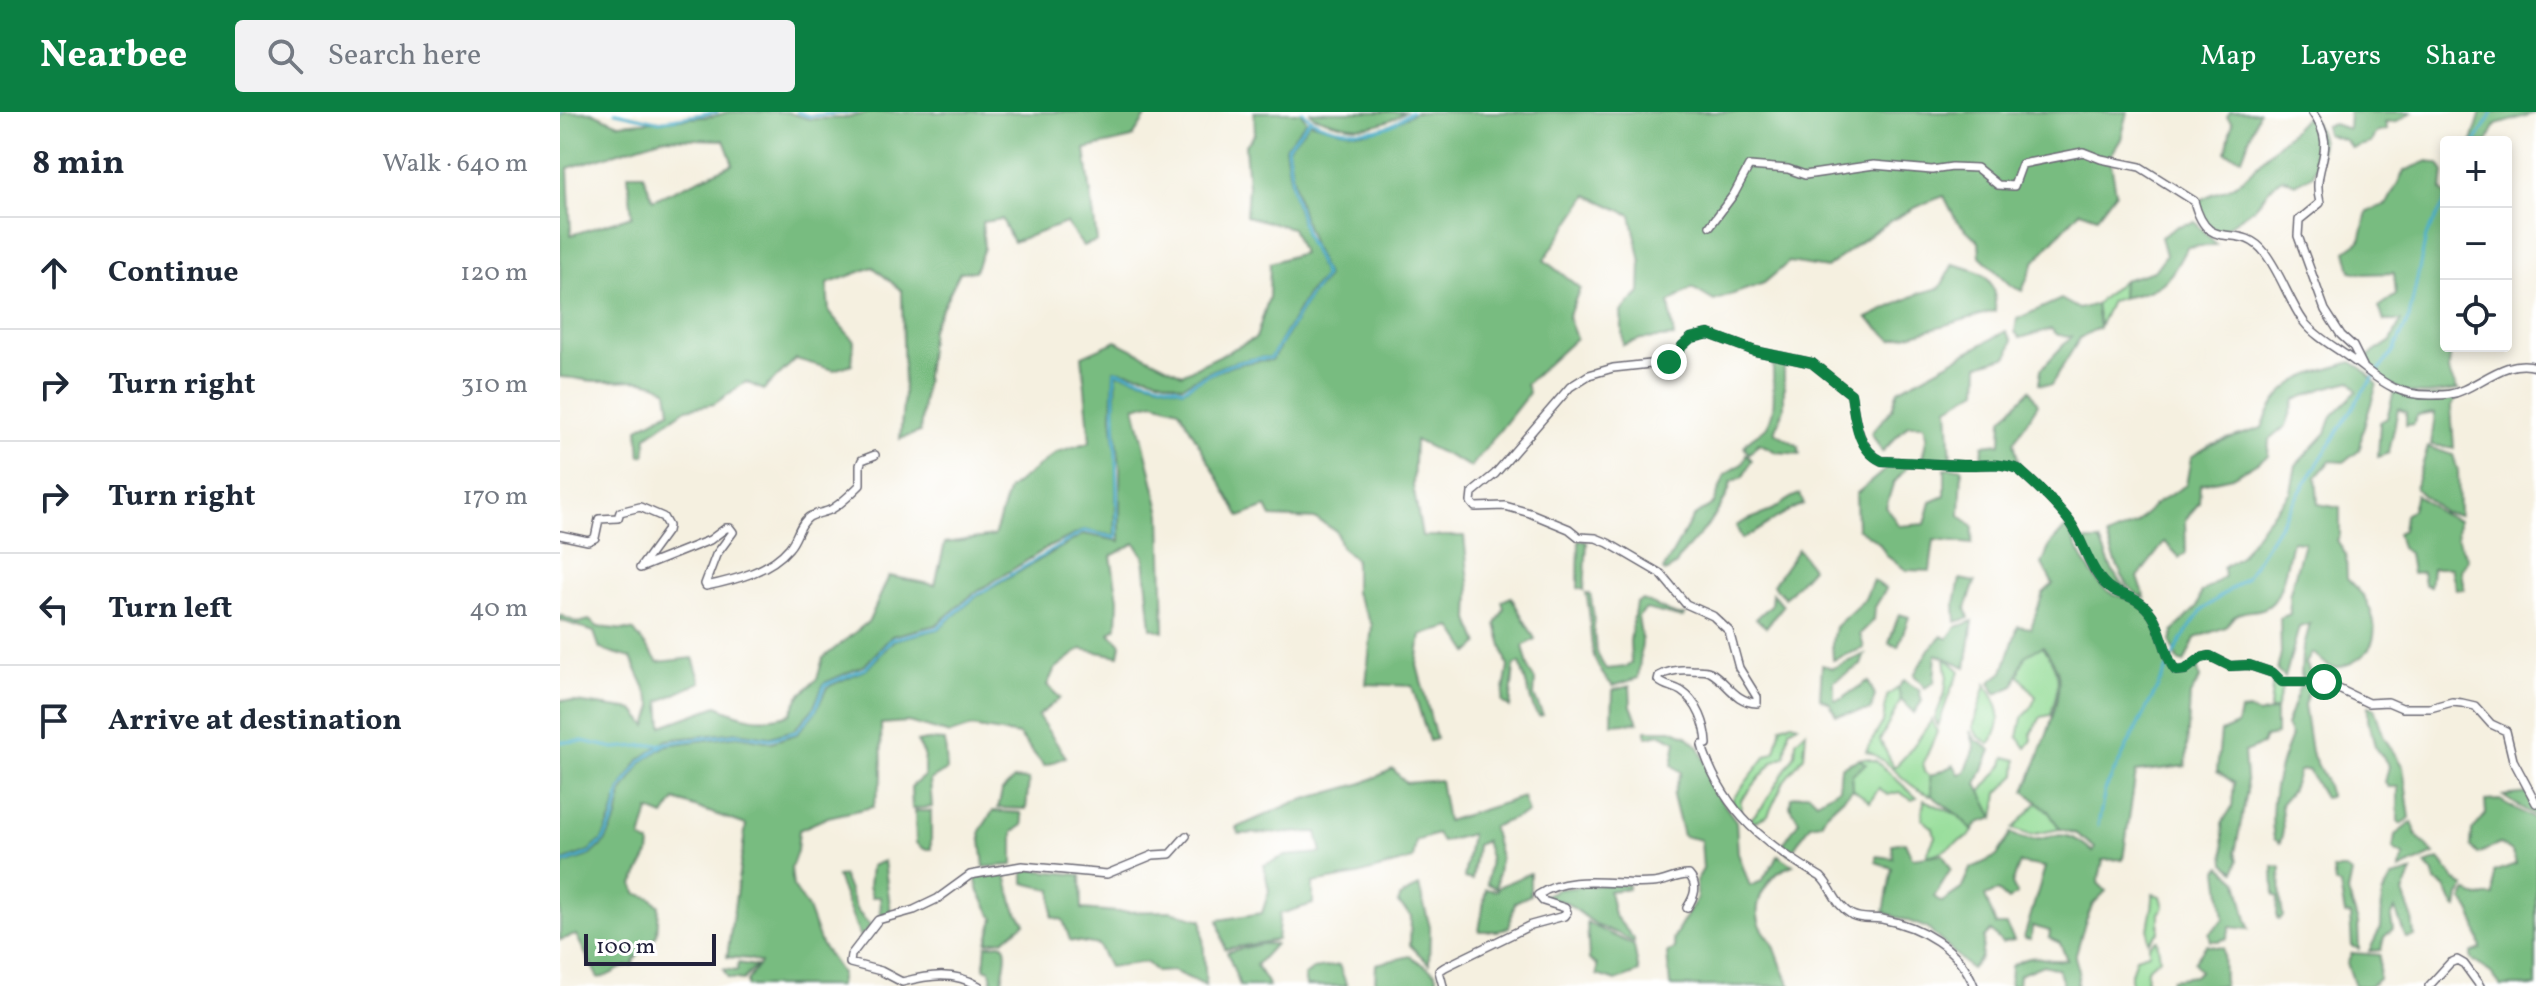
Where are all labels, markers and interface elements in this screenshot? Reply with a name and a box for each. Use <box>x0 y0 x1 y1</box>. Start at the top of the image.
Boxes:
search box <box>235 20 795 92</box>
text: Nearbee <box>40 30 187 83</box>
icon: search <box>263 34 307 78</box>
text: Search here <box>327 35 481 77</box>
text: Map <box>2200 37 2256 76</box>
text: Layers <box>2300 37 2381 76</box>
text: Share <box>2425 37 2496 76</box>
map controls <box>2440 136 2512 352</box>
button: + <box>2440 136 2512 208</box>
text: 8 min <box>32 141 125 188</box>
text: Walk · 640 m <box>382 146 528 182</box>
button: − <box>2440 208 2512 280</box>
icon: ahead <box>32 251 76 295</box>
text: Continue <box>108 252 239 294</box>
text: 120 m <box>460 255 528 291</box>
button: locate <box>2440 280 2512 352</box>
route end <box>1651 344 1687 380</box>
icon: right <box>32 363 76 407</box>
text: Turn right <box>108 364 256 406</box>
text: 310 m <box>461 367 528 403</box>
icon: right <box>32 475 76 519</box>
text: Turn right <box>108 476 256 518</box>
text: 170 m <box>463 479 528 515</box>
icon: left <box>32 587 76 631</box>
text: Turn left <box>108 588 232 630</box>
text: 40 m <box>469 591 528 627</box>
route start <box>2306 664 2342 700</box>
icon: arrive <box>32 699 76 743</box>
text: Arrive at destination <box>108 700 402 742</box>
scale bar <box>584 930 716 966</box>
text: 100 m <box>596 932 655 963</box>

